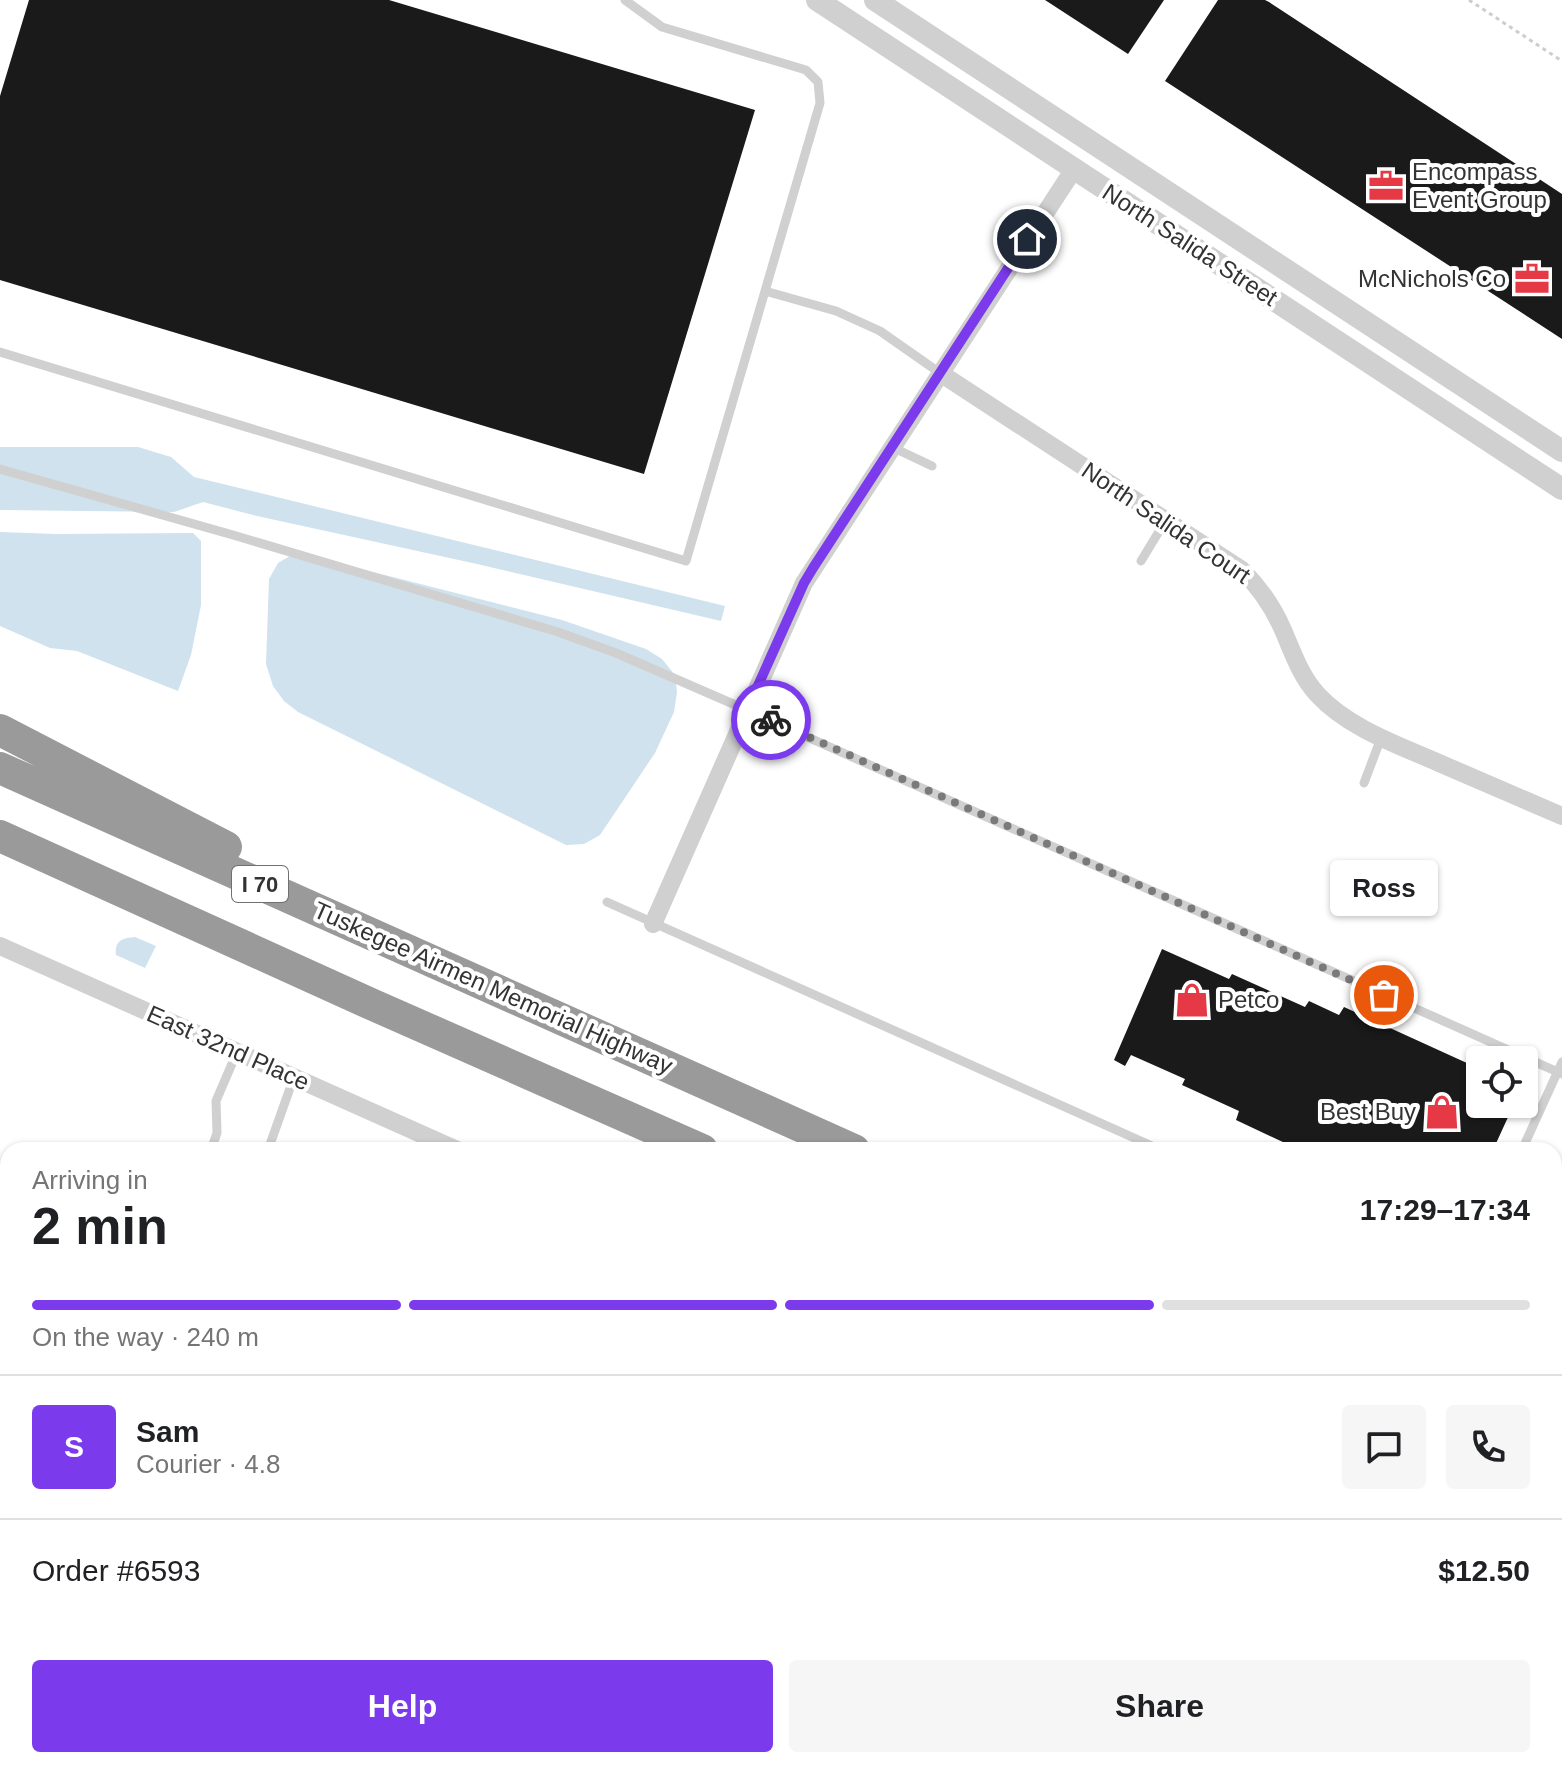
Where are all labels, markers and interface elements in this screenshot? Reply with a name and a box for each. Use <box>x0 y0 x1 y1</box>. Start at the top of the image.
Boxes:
place label: Encompass Event Group <box>1412 158 1547 213</box>
office icon: Encompass Event Group <box>1367 167 1405 205</box>
street label: North Salida Street <box>1098 178 1283 311</box>
pin <box>993 205 1061 273</box>
icon: home <box>1005 217 1049 261</box>
office icon: McNichols Co <box>1513 260 1551 298</box>
place label: McNichols Co <box>1358 265 1506 292</box>
street label: North Salida Court <box>1077 456 1256 589</box>
courier <box>731 680 811 760</box>
icon: bike <box>749 698 793 742</box>
callout: Ross <box>1330 859 1438 915</box>
road number: I 70 <box>232 866 288 902</box>
text: Ross <box>1352 873 1416 903</box>
street label: Tuskegee Airmen Memorial Highway <box>310 896 677 1079</box>
pin <box>1350 961 1418 1029</box>
icon: bag <box>1362 973 1406 1017</box>
shop icon: Petco <box>1173 981 1211 1019</box>
place label: Petco <box>1218 986 1279 1013</box>
street label: East 32nd Place <box>143 1000 314 1095</box>
map controls <box>1466 1046 1538 1118</box>
button: locate <box>1466 1046 1538 1118</box>
shop icon: Best Buy <box>1423 1093 1461 1131</box>
place label: Best Buy <box>1320 1098 1416 1125</box>
text: Arriving in <box>32 1165 148 1195</box>
text: 17:29–17:34 <box>1360 1193 1530 1226</box>
text: 2 min <box>32 1197 168 1255</box>
text: On the way · 240 m <box>32 1322 259 1352</box>
button: chat <box>1342 1405 1426 1489</box>
button: phone <box>1446 1405 1530 1489</box>
text: Sam <box>136 1415 199 1448</box>
text: S <box>64 1430 84 1463</box>
text: Courier · 4.8 <box>136 1449 281 1479</box>
text: Order #6593 <box>32 1554 200 1587</box>
text: $12.50 <box>1438 1554 1530 1587</box>
button: Help <box>32 1660 773 1752</box>
button: Share <box>789 1660 1530 1752</box>

